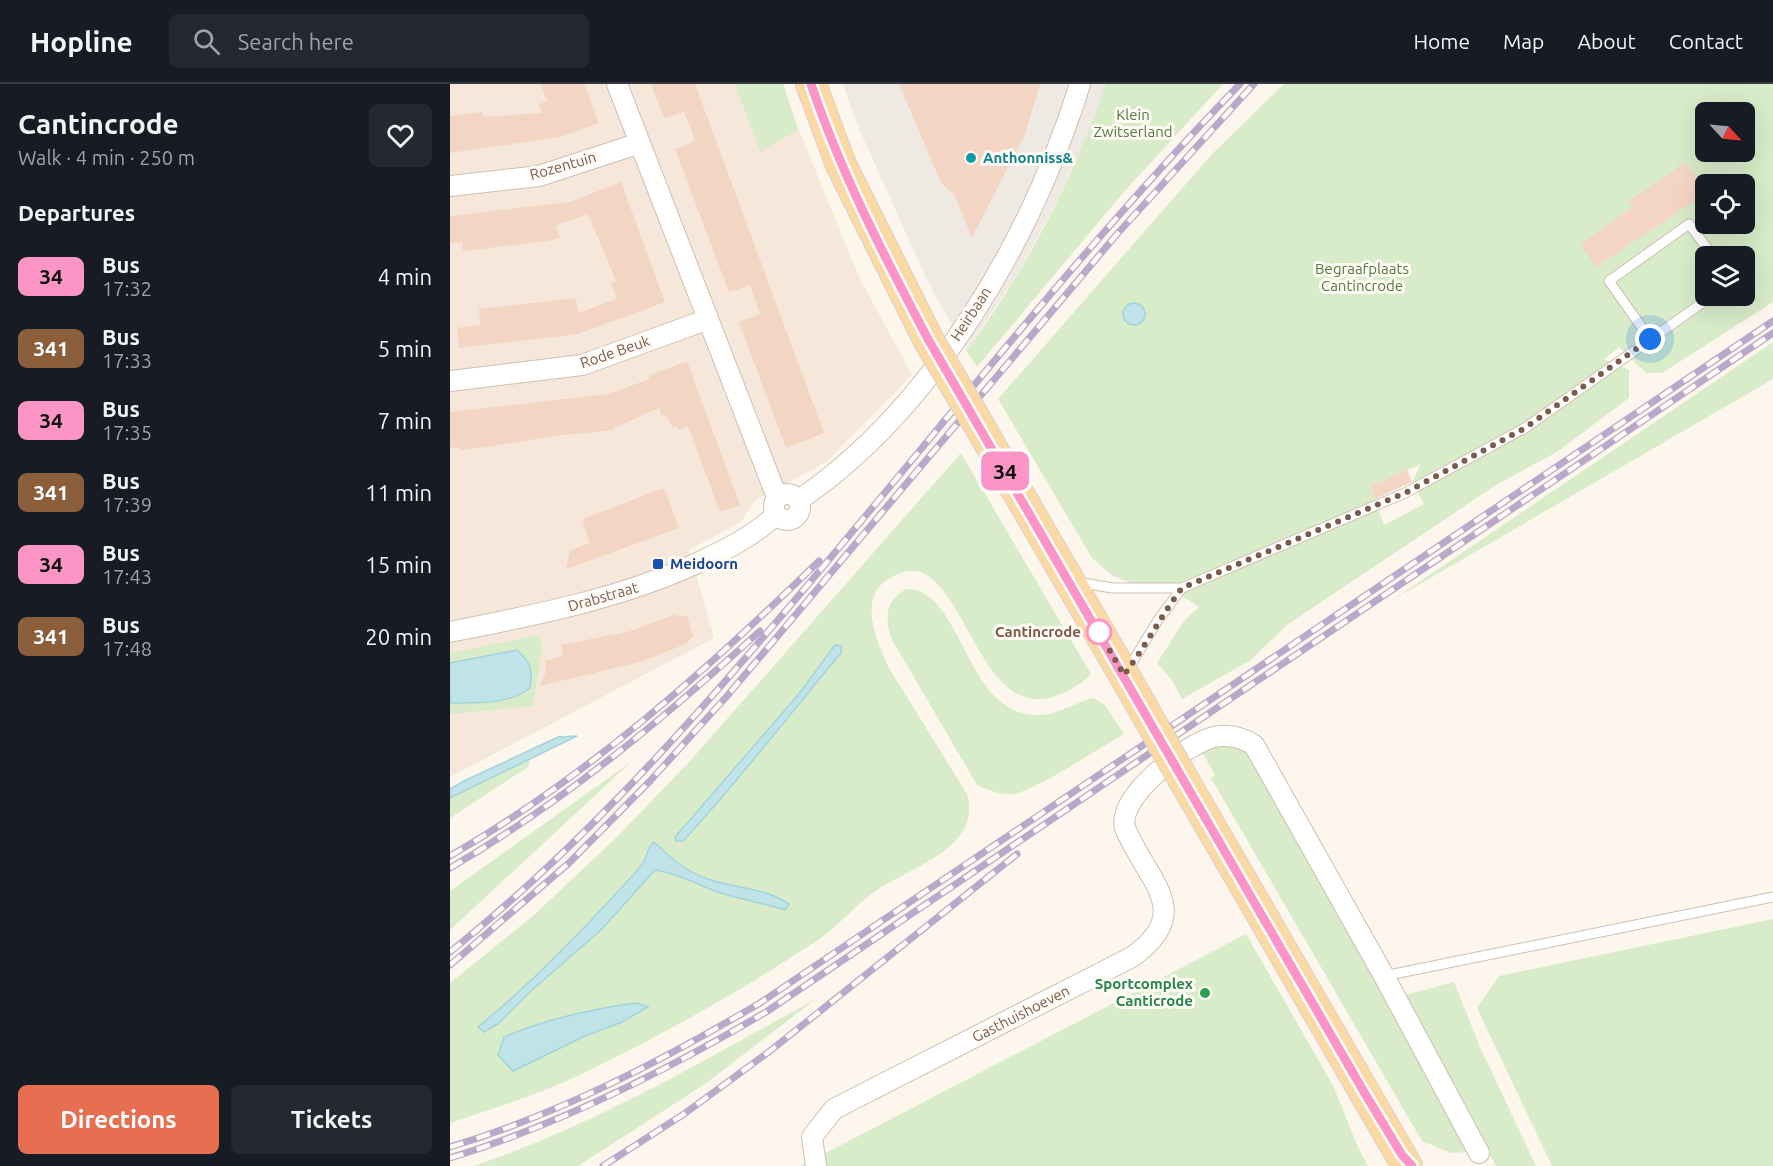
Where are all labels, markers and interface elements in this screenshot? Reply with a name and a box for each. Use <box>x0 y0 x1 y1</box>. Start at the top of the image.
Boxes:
search box <box>169 14 589 68</box>
icon: search <box>190 25 223 58</box>
text: Hopline <box>30 26 133 57</box>
text: Search here <box>238 29 354 54</box>
text: Home <box>1413 29 1470 53</box>
text: Map <box>1503 29 1544 53</box>
text: About <box>1577 29 1636 53</box>
text: Contact <box>1669 29 1743 53</box>
north arrow <box>1695 102 1755 162</box>
map controls <box>1695 102 1755 306</box>
button: heart <box>369 104 432 167</box>
park label: Klein Zwitserland <box>1094 106 1172 140</box>
text: Cantincrode <box>18 108 179 139</box>
text: Walk · 4 min · 250 m <box>18 146 195 169</box>
street label: Rozentuin <box>528 148 598 183</box>
place label: Anthonniss& <box>983 149 1073 166</box>
marker: Anthonniss& <box>964 151 978 165</box>
button: locate <box>1695 174 1755 234</box>
text: Departures <box>18 200 135 225</box>
button: layers <box>1695 246 1755 306</box>
text: Bus <box>102 252 140 277</box>
park label: Begraafplaats Cantincrode <box>1315 260 1409 294</box>
text: 34 <box>39 264 63 288</box>
text: 4 min <box>378 264 432 289</box>
text: 17:32 <box>102 277 152 300</box>
street label: Heirbaan <box>947 284 994 344</box>
text: Bus <box>102 324 140 349</box>
your location <box>1635 324 1665 354</box>
street label: Rode Beuk <box>578 332 652 371</box>
text: 341 <box>33 336 69 360</box>
text: 5 min <box>378 336 432 361</box>
text: 17:33 <box>102 349 152 372</box>
text: Bus <box>102 396 140 421</box>
text: 34 <box>39 408 63 432</box>
text: 7 min <box>378 408 432 433</box>
text: 17:35 <box>102 421 152 444</box>
line badge: 34 <box>978 452 1032 490</box>
text: 34 <box>993 459 1017 483</box>
text: Bus <box>102 468 140 493</box>
text: 341 <box>33 480 69 504</box>
text: 11 min <box>365 480 432 505</box>
text: 17:39 <box>102 493 152 516</box>
text: Bus <box>102 540 140 565</box>
text: 34 <box>39 552 63 576</box>
text: 15 min <box>365 552 432 577</box>
place label: Meidoorn <box>670 555 738 572</box>
marker: Meidoorn <box>651 557 665 571</box>
text: 17:43 <box>102 565 152 588</box>
street label: Drabstraat <box>566 578 640 615</box>
text: Bus <box>102 612 140 637</box>
marker: Cantincrode <box>1086 619 1112 645</box>
place label: Cantincrode <box>995 623 1081 640</box>
text: 341 <box>33 624 69 648</box>
text: 20 min <box>365 624 432 649</box>
text: 17:48 <box>102 637 152 660</box>
place label: Sportcomplex Canticrode <box>1095 975 1193 1009</box>
street label: Gasthuishoeven <box>969 982 1072 1045</box>
marker: Sportcomplex Canticrode <box>1198 986 1212 1000</box>
button: Directions <box>18 1085 219 1154</box>
button: Tickets <box>231 1085 432 1154</box>

